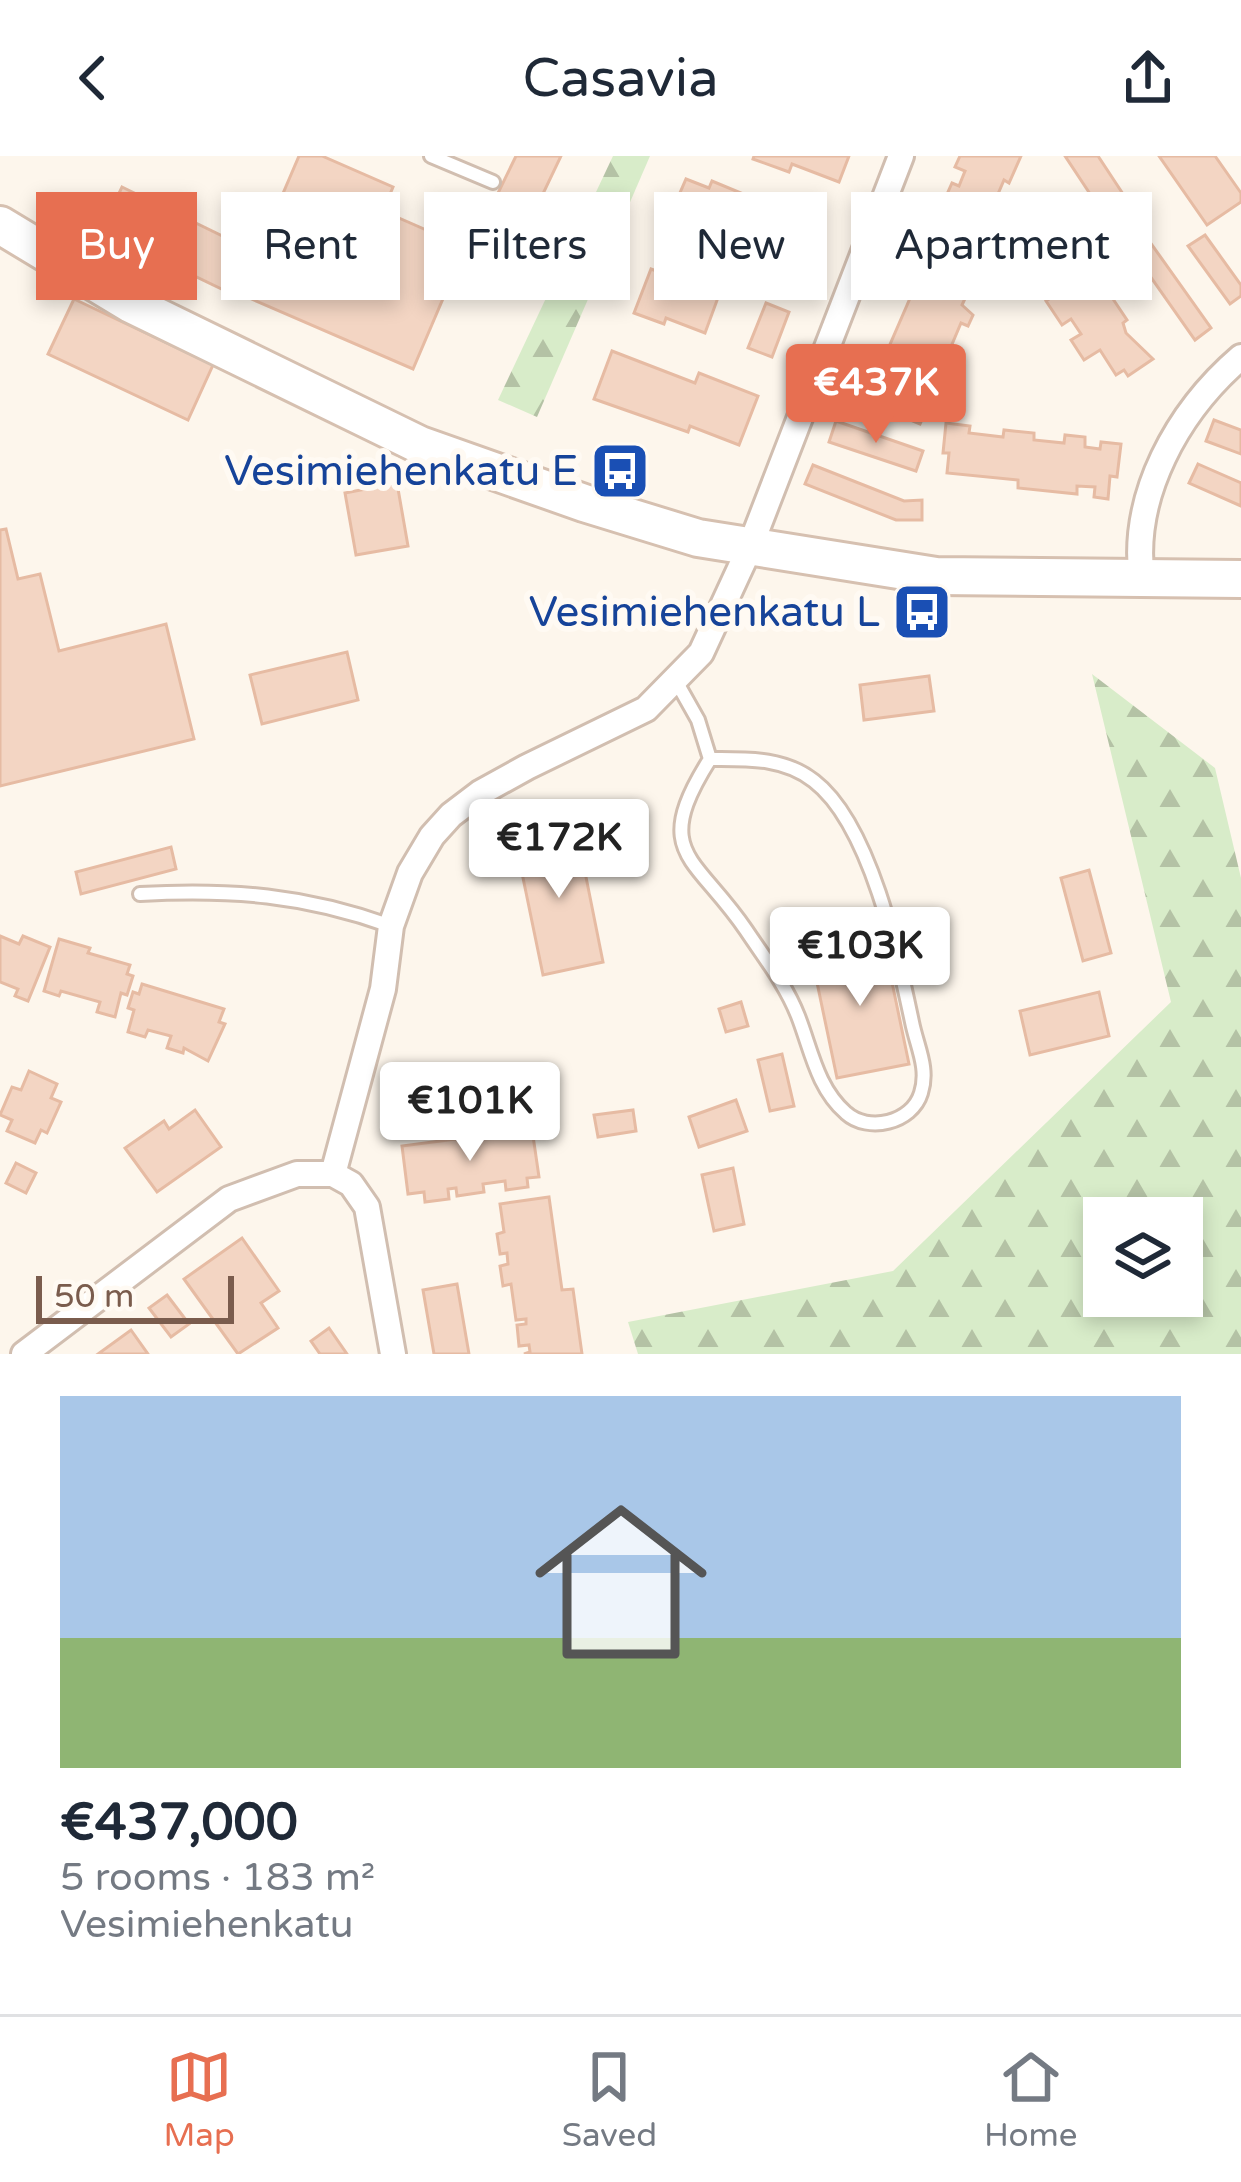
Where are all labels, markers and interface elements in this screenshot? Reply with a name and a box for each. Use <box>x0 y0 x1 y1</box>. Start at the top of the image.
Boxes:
icon: back <box>60 45 126 111</box>
icon: share <box>1115 45 1181 111</box>
text: Casavia <box>522 46 719 111</box>
chip: Buy <box>36 192 197 300</box>
chip: Rent <box>221 192 400 300</box>
chip: Filters <box>424 192 630 300</box>
chip: New <box>654 192 827 300</box>
chip: Apartment <box>851 192 1152 300</box>
pin: €437K <box>792 344 960 446</box>
text: €437K <box>813 359 939 406</box>
bus stop icon: Vesimiehenkatu E <box>589 440 651 502</box>
place label: Vesimiehenkatu E <box>224 446 578 497</box>
bus stop icon: Vesimiehenkatu L <box>891 581 953 643</box>
place label: Vesimiehenkatu L <box>529 587 880 638</box>
pin: €172K <box>475 799 643 901</box>
text: €172K <box>496 814 622 861</box>
pin: €103K <box>776 907 944 1009</box>
text: €103K <box>797 922 923 969</box>
pin: €101K <box>386 1062 554 1164</box>
text: €101K <box>407 1077 533 1124</box>
map controls <box>1083 1197 1203 1317</box>
button: layers <box>1083 1197 1203 1317</box>
scale bar <box>36 1270 234 1323</box>
text: 50 m <box>54 1277 134 1316</box>
icon: home <box>513 1474 729 1690</box>
text: €437,000 <box>60 1792 298 1854</box>
text: 5 rooms · 183 m² <box>60 1854 375 1901</box>
text: Vesimiehenkatu <box>60 1901 354 1948</box>
tab: Map <box>163 2044 235 2155</box>
tab: Saved <box>562 2044 657 2155</box>
tab: Home <box>984 2044 1078 2155</box>

